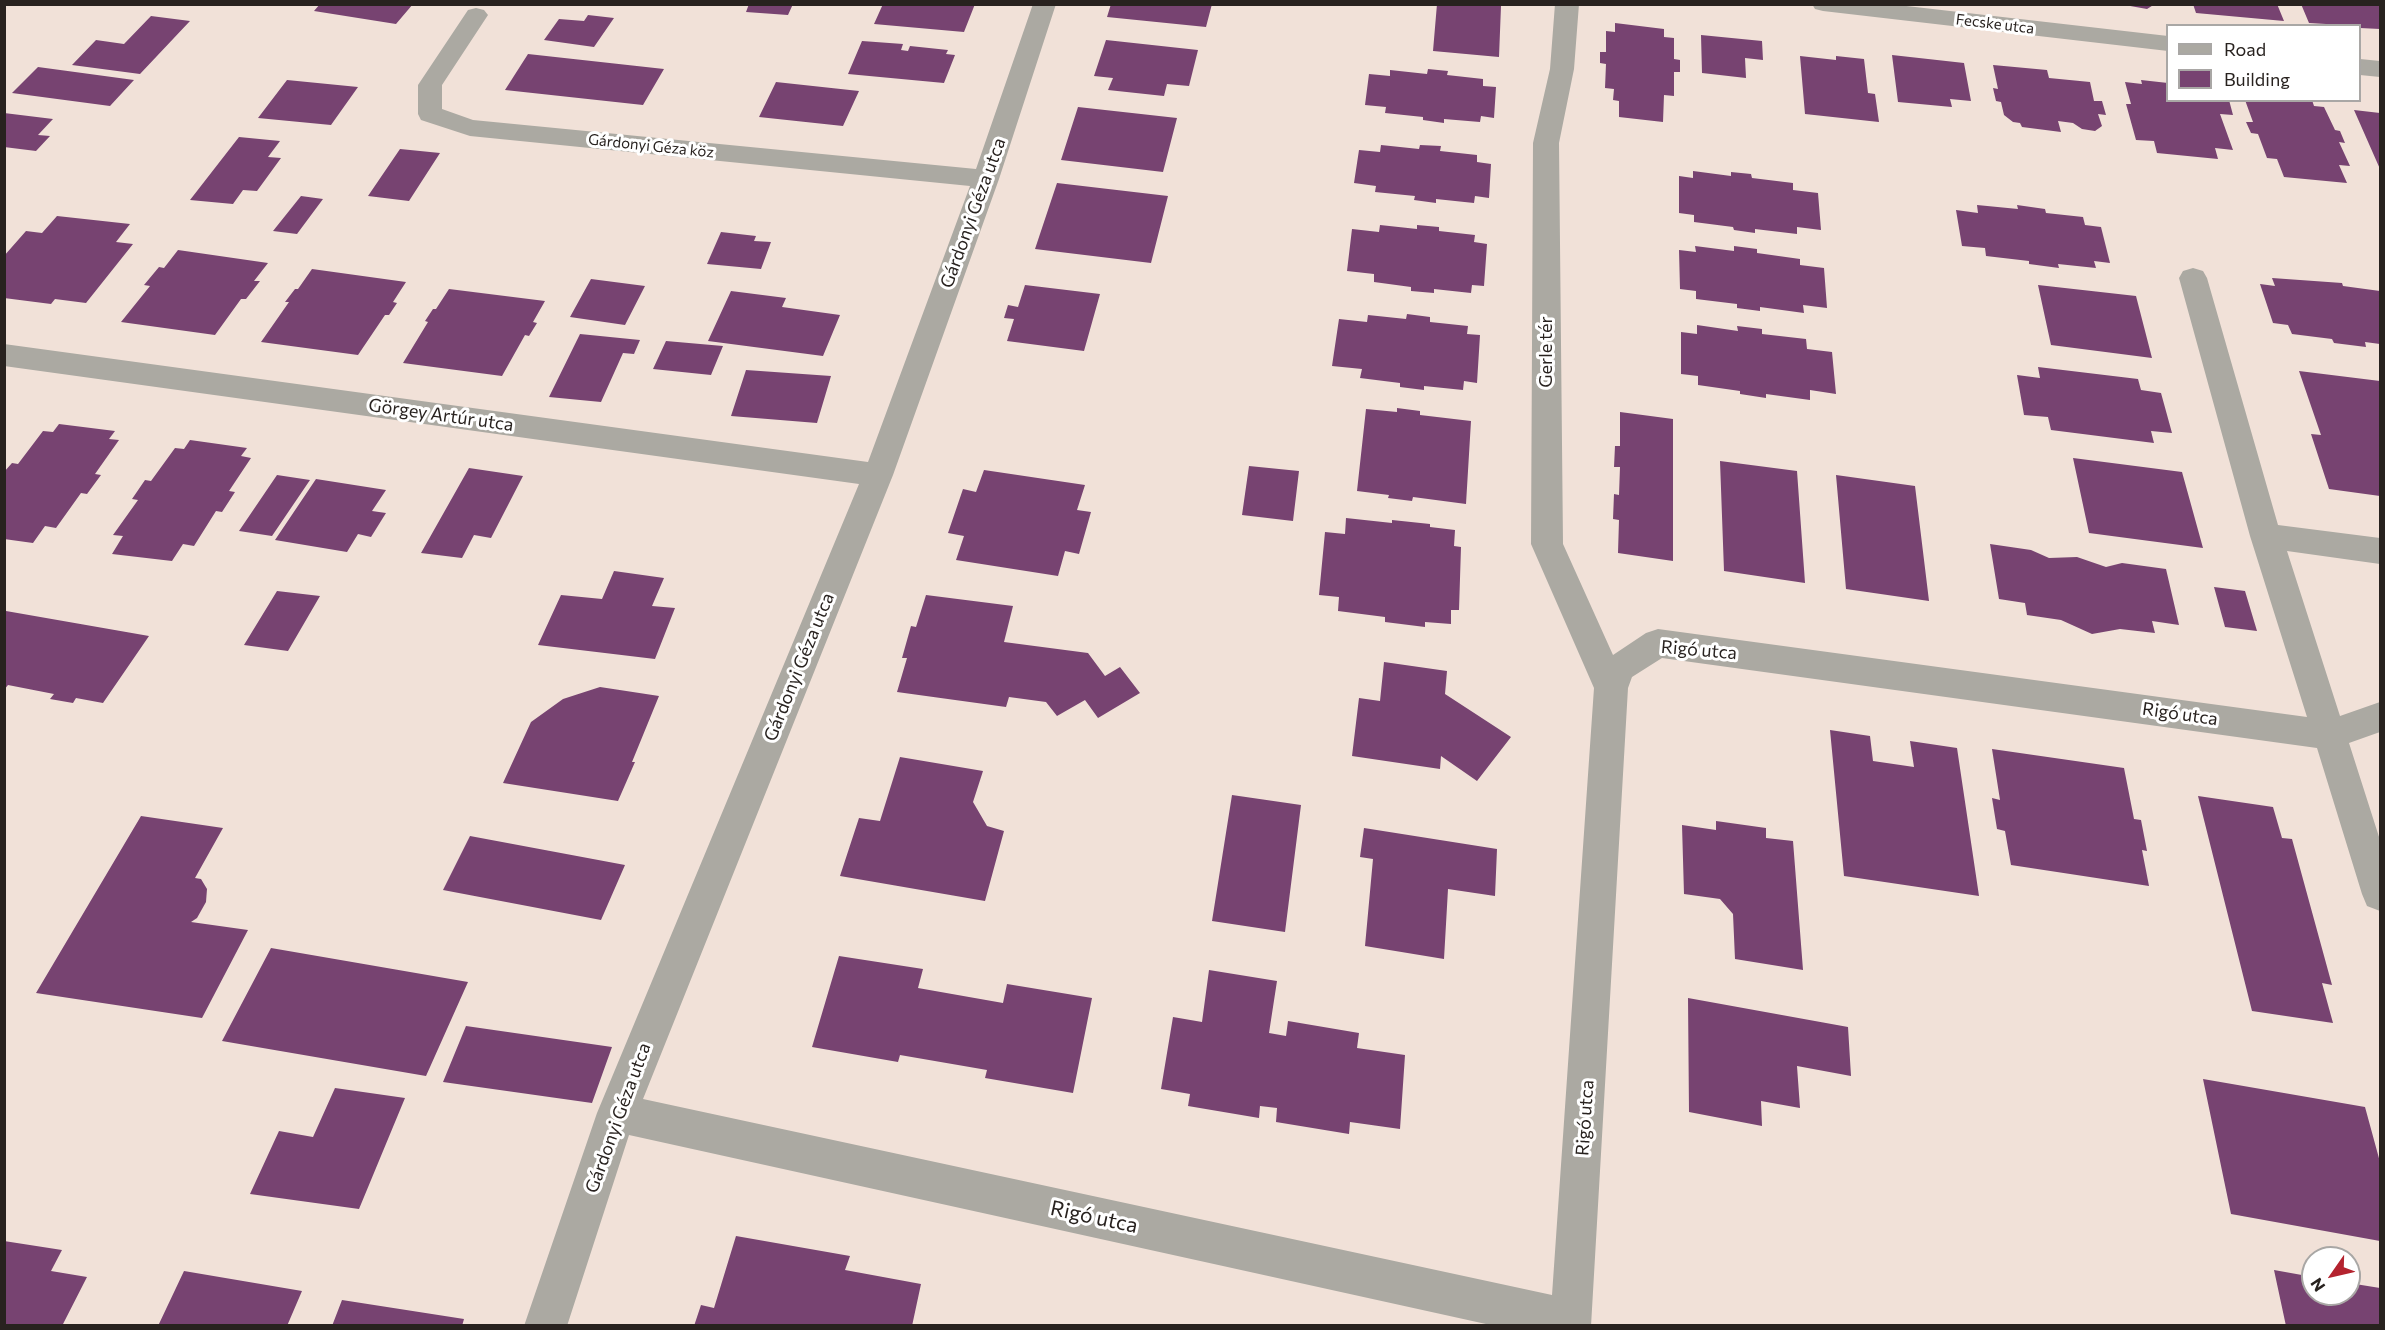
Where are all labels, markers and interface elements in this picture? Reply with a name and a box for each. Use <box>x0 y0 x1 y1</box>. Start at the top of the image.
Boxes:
street label: Fecske utca <box>1955 10 2035 38</box>
legend <box>2166 24 2361 102</box>
text: Road <box>2224 38 2266 60</box>
text: Building <box>2224 68 2290 90</box>
street label: Gárdonyi Géza köz <box>587 130 715 162</box>
street label: Gárdonyi Géza utca <box>936 135 1010 291</box>
street label: Gerle tér <box>1535 316 1557 388</box>
street label: Görgey Artúr utca <box>367 394 515 436</box>
street label: Gárdonyi Géza utca <box>759 590 839 744</box>
street label: Rigó utca <box>1660 636 1738 664</box>
street label: Rigó utca <box>2141 698 2219 730</box>
street label: Gárdonyi Géza utca <box>581 1040 655 1196</box>
street label: Rigó utca <box>1572 1079 1598 1157</box>
street label: Rigó utca <box>1048 1195 1140 1239</box>
north arrow <box>2301 1246 2361 1306</box>
text: N <box>2306 1275 2329 1296</box>

